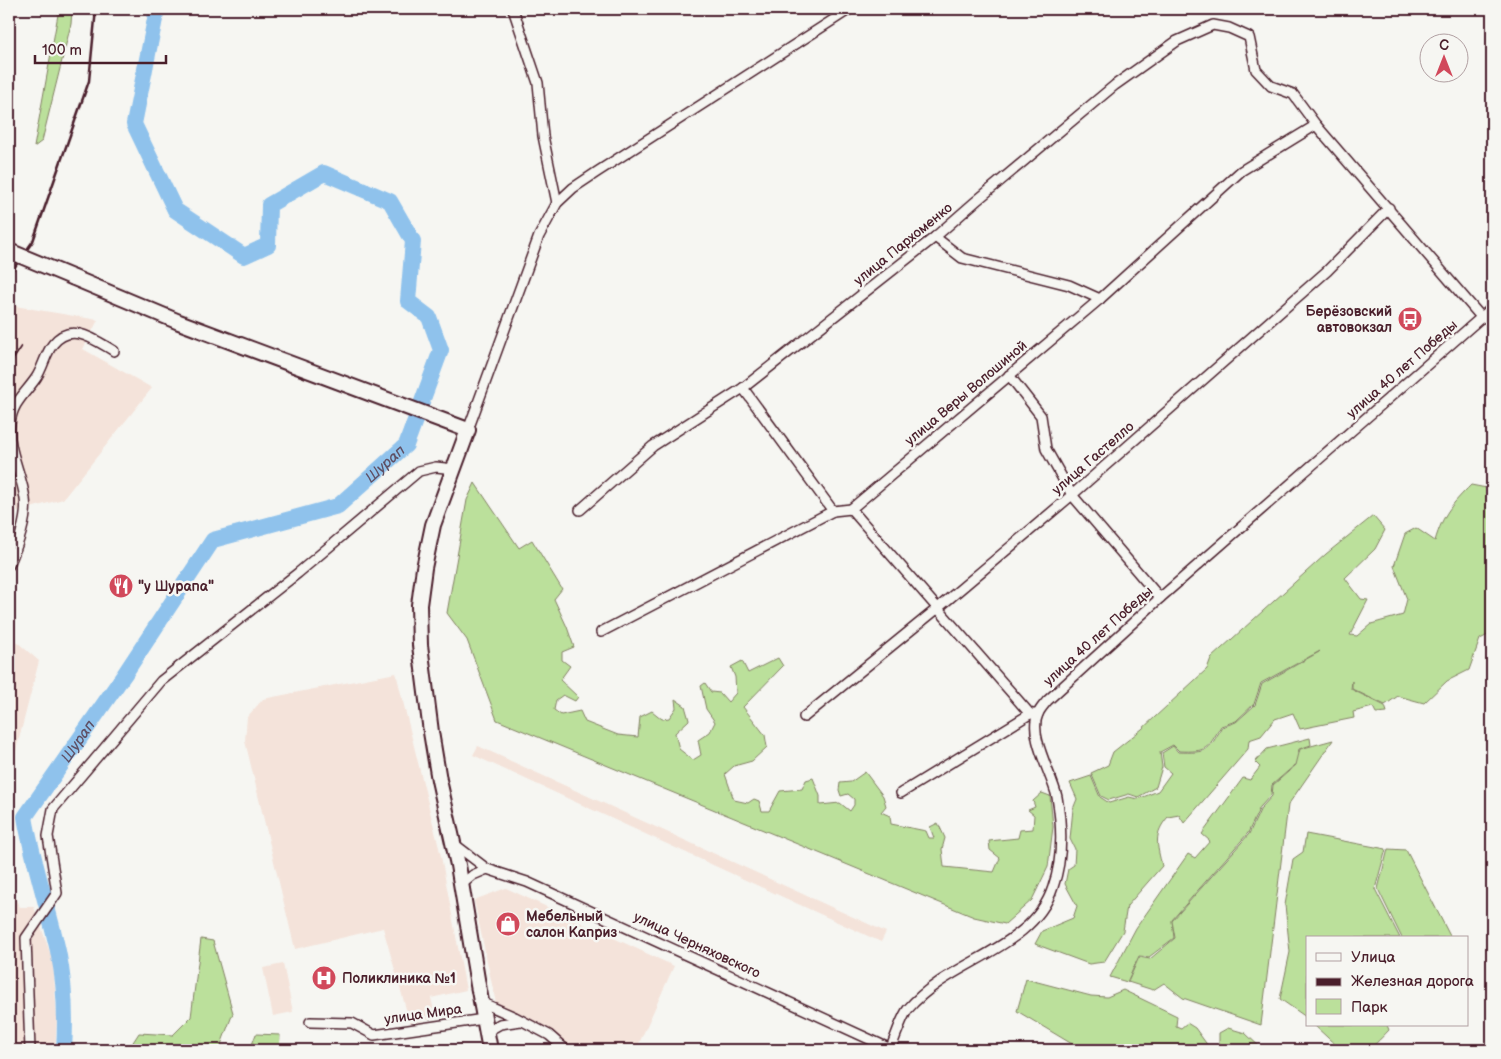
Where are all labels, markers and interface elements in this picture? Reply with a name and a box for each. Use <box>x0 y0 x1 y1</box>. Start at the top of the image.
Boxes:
scale bar <box>35 32 166 64</box>
north arrow <box>1418 32 1468 82</box>
text: С <box>1439 37 1449 54</box>
text: 100 m <box>42 41 82 60</box>
street label: улица Пархоменко <box>850 199 956 289</box>
place label: Берёзовский автовокзал <box>1306 303 1392 336</box>
bus stop icon: Берёзовский автовокзал <box>1397 306 1423 332</box>
street label: улица 40 лет Победы <box>1343 316 1461 422</box>
street label: улица Веры Волошиной <box>902 337 1030 449</box>
street label: улица Гастелло <box>1049 418 1137 498</box>
water label: Шурап <box>361 441 409 487</box>
restaurant icon: "у Шурапа" <box>108 573 134 599</box>
place label: "у Шурапа" <box>138 578 214 595</box>
street label: улица 40 лет Победы <box>1040 583 1156 689</box>
water label: Шурап <box>57 716 99 766</box>
place label: Мебельный салон Каприз <box>526 908 617 941</box>
street label: улица Черняховского <box>631 908 763 982</box>
shop icon: Мебельный салон Каприз <box>495 911 521 937</box>
legend <box>1306 936 1468 1026</box>
text: Улица <box>1351 948 1396 967</box>
hospital icon: Поликлиника №1 <box>311 965 337 991</box>
place label: Поликлиника №1 <box>342 970 456 987</box>
text: Железная дорога <box>1351 972 1474 991</box>
text: Парк <box>1351 998 1388 1017</box>
street label: улица Мира <box>383 1000 464 1028</box>

